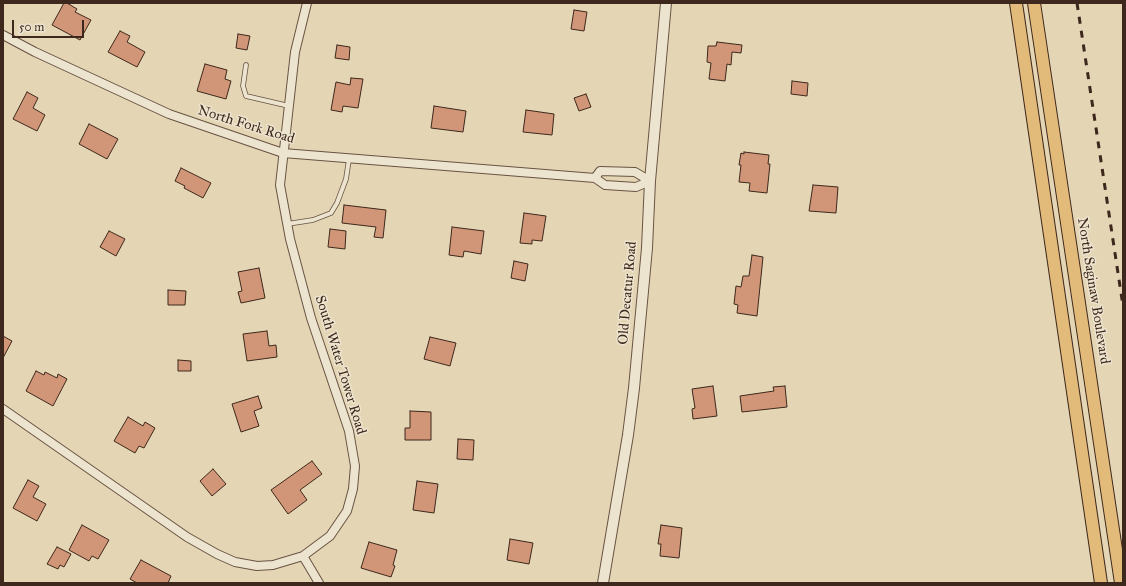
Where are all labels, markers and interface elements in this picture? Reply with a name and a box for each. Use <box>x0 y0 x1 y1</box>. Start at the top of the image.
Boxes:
scale bar <box>14 12 86 38</box>
text: 50 m <box>19 20 44 34</box>
street label: North Fork Road <box>196 102 296 148</box>
street label: North Saginaw Boulevard <box>1073 217 1113 365</box>
street label: Old Decatur Road <box>615 241 641 345</box>
street label: South Water Tower Road <box>311 293 369 437</box>

